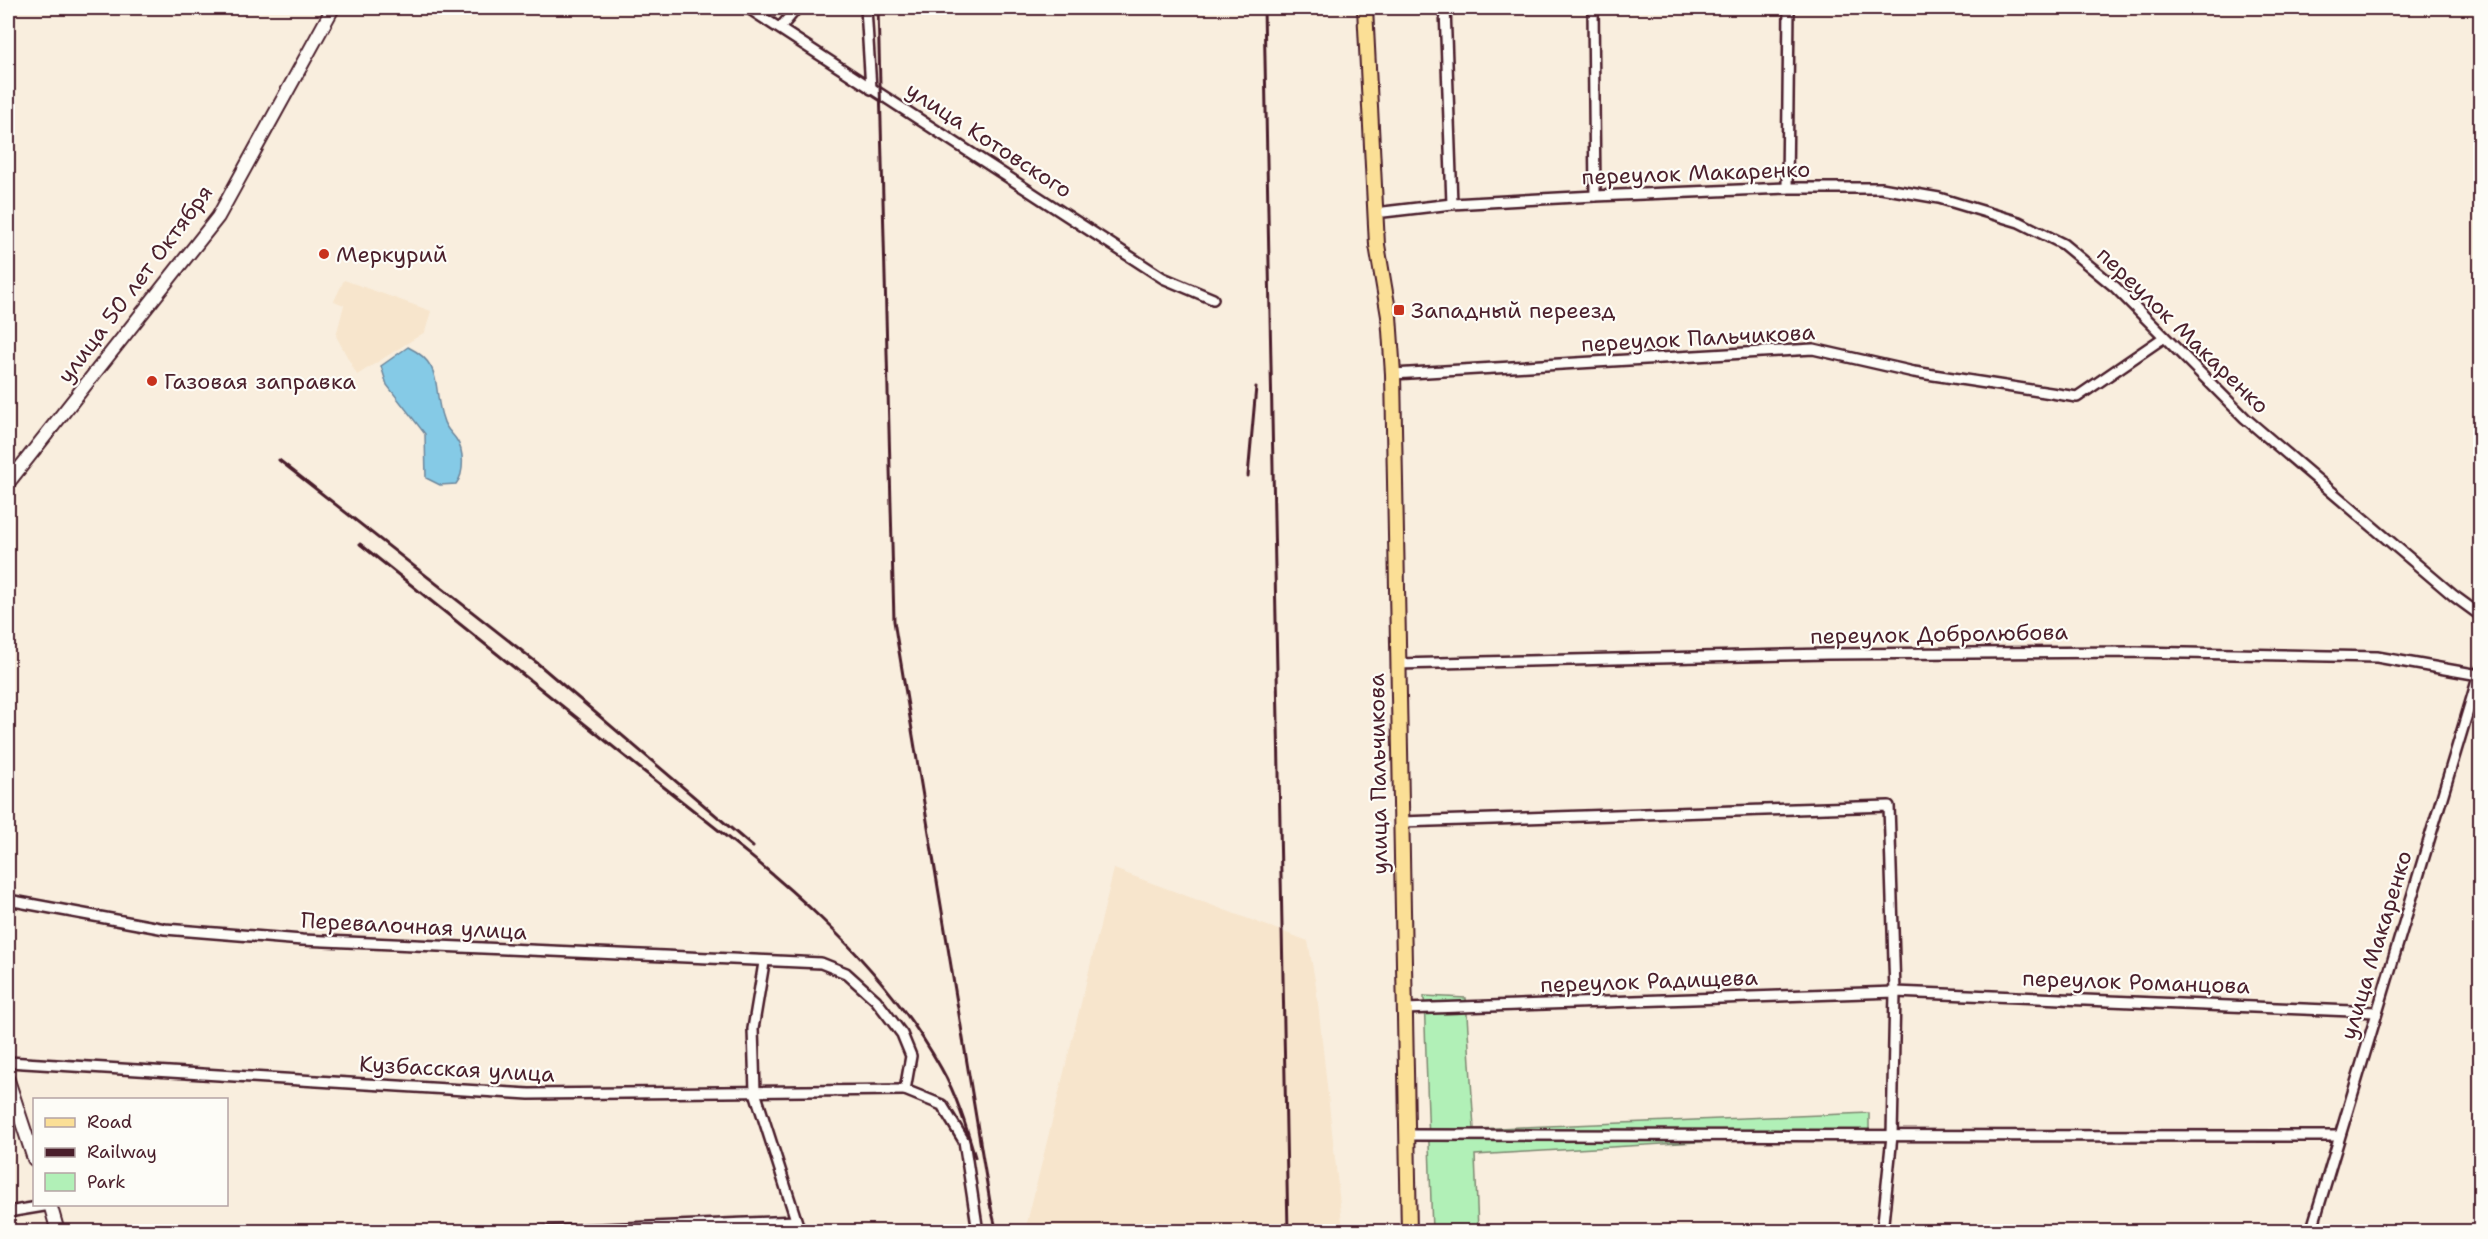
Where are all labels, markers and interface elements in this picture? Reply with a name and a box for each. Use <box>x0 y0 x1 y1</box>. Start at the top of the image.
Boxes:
street label: улица Котовского <box>900 75 1078 205</box>
street label: переулок Макаренко <box>1581 155 1811 191</box>
street label: улица 50 лет Октября <box>51 179 219 389</box>
place label: Меркурий <box>336 240 447 269</box>
street label: переулок Макаренко <box>2091 240 2275 420</box>
marker: Меркурий <box>317 247 331 261</box>
place label: Западный переезд <box>1411 296 1616 325</box>
marker: Западный переезд <box>1392 303 1406 317</box>
street label: переулок Пальчикова <box>1580 317 1816 359</box>
place label: Газовая заправка <box>164 367 356 396</box>
marker: Газовая заправка <box>145 374 159 388</box>
street label: переулок Добролюбова <box>1810 617 2068 651</box>
street label: улица Пальчикова <box>1362 673 1394 875</box>
street label: улица Макаренко <box>2333 847 2419 1043</box>
street label: Перевалочная улица <box>300 906 528 946</box>
street label: переулок Радищева <box>1540 963 1759 999</box>
street label: переулок Романцова <box>2022 964 2251 1000</box>
street label: Кузбасская улица <box>358 1049 556 1089</box>
legend <box>33 1098 228 1206</box>
text: Road <box>87 1110 132 1134</box>
text: Railway <box>87 1140 157 1164</box>
text: Park <box>87 1170 126 1194</box>

